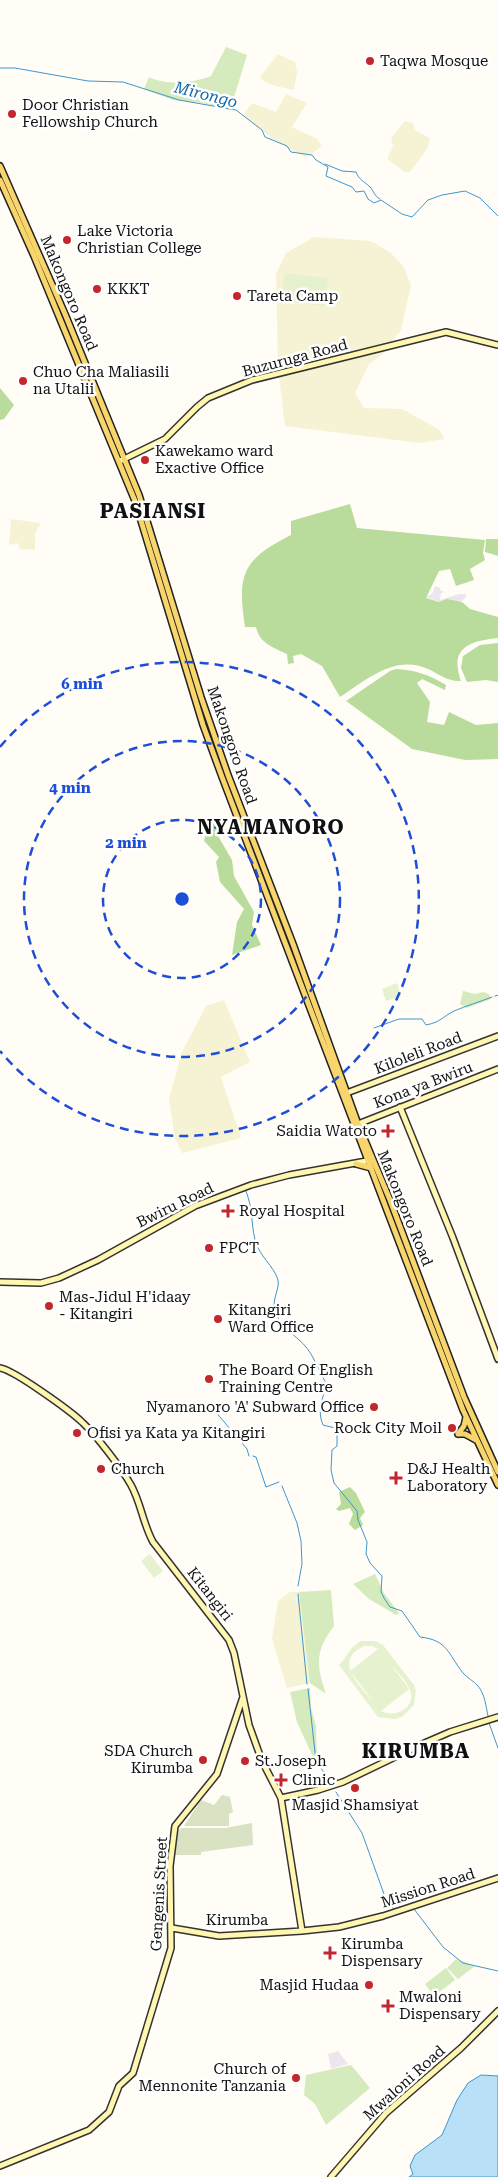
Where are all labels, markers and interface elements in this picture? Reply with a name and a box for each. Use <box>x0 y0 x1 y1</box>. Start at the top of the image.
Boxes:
place label: Taqwa Mosque <box>380 52 488 70</box>
marker: Taqwa Mosque <box>364 55 376 67</box>
water label: Mirongo <box>171 77 240 112</box>
place label: Door Christian Fellowship Church <box>22 96 158 131</box>
marker: Door Christian Fellowship Church <box>6 108 18 120</box>
place label: Lake Victoria Christian College <box>77 222 201 257</box>
street label: Makongoro Road <box>37 233 102 354</box>
marker: Lake Victoria Christian College <box>61 234 73 246</box>
place label: KKKT <box>107 280 150 298</box>
marker: KKKT <box>91 283 103 295</box>
place label: Tareta Camp <box>247 287 338 305</box>
marker: Tareta Camp <box>231 290 243 302</box>
street label: Buzuruga Road <box>240 335 350 381</box>
place label: Chuo Cha Maliasili na Utalii <box>33 363 169 398</box>
marker: Chuo Cha Maliasili na Utalii <box>17 375 29 387</box>
place label: Kawekamo ward Exactive Office <box>155 442 274 477</box>
marker: Kawekamo ward Exactive Office <box>139 454 151 466</box>
district label: PASIANSI <box>100 499 206 523</box>
text: 6 min <box>61 675 103 693</box>
street label: Makongoro Road <box>203 684 261 807</box>
text: 4 min <box>49 779 91 797</box>
district label: NYAMANORO <box>197 815 345 839</box>
text: 2 min <box>105 834 147 852</box>
centre of rings <box>173 890 191 908</box>
street label: Kiloleli Road <box>372 1028 465 1078</box>
street label: Kona ya Bwiru <box>371 1058 476 1112</box>
place label: Saidia Watoto <box>276 1122 377 1140</box>
marker: Saidia Watoto <box>381 1124 395 1138</box>
street label: Makongoro Road <box>374 1147 437 1269</box>
street label: Bwiru Road <box>134 1178 217 1231</box>
place label: Royal Hospital <box>239 1202 345 1220</box>
marker: Royal Hospital <box>221 1204 235 1218</box>
place label: FPCT <box>219 1239 259 1257</box>
marker: FPCT <box>203 1242 215 1254</box>
place label: Mas-Jidul H'idaay - Kitangiri <box>59 1288 191 1323</box>
marker: Mas-Jidul H'idaay - Kitangiri <box>43 1300 55 1312</box>
place label: Kitangiri Ward Office <box>228 1301 314 1336</box>
marker: Kitangiri Ward Office <box>212 1313 224 1325</box>
place label: The Board Of English Training Centre <box>219 1361 373 1396</box>
marker: The Board Of English Training Centre <box>203 1373 215 1385</box>
place label: Nyamanoro 'A' Subward Office <box>146 1398 364 1416</box>
marker: Nyamanoro 'A' Subward Office <box>368 1401 380 1413</box>
place label: Rock City Moil <box>334 1419 442 1437</box>
marker: Rock City Moil <box>446 1422 458 1434</box>
place label: Ofisi ya Kata ya Kitangiri <box>87 1424 265 1442</box>
marker: Ofisi ya Kata ya Kitangiri <box>71 1427 83 1439</box>
place label: Church <box>111 1460 165 1478</box>
place label: D&J Health Laboratory <box>407 1460 491 1495</box>
marker: Church <box>95 1463 107 1475</box>
marker: D&J Health Laboratory <box>389 1471 403 1485</box>
street label: Kitangiri <box>183 1564 237 1625</box>
district label: KIRUMBA <box>362 1739 470 1763</box>
place label: SDA Church Kirumba <box>104 1742 193 1777</box>
place label: St.Joseph <box>255 1752 327 1770</box>
marker: SDA Church Kirumba <box>197 1754 209 1766</box>
marker: St.Joseph <box>239 1755 251 1767</box>
place label: Clinic <box>292 1771 335 1789</box>
marker: Clinic <box>274 1773 288 1787</box>
marker: Masjid Shamsiyat <box>349 1782 361 1794</box>
place label: Masjid Shamsiyat <box>292 1796 419 1814</box>
street label: Gengenis Street <box>147 1836 171 1952</box>
street label: Mission Road <box>379 1864 478 1912</box>
street label: Kirumba <box>206 1911 268 1929</box>
place label: Kirumba Dispensary <box>341 1935 423 1970</box>
marker: Kirumba Dispensary <box>323 1946 337 1960</box>
place label: Masjid Hudaa <box>259 1976 359 1994</box>
marker: Masjid Hudaa <box>363 1979 375 1991</box>
place label: Mwaloni Dispensary <box>399 1988 481 2023</box>
marker: Mwaloni Dispensary <box>381 1999 395 2013</box>
street label: Mwaloni Road <box>360 2041 449 2124</box>
place label: Church of Mennonite Tanzania <box>138 2060 287 2095</box>
marker: Church of Mennonite Tanzania <box>290 2072 302 2084</box>

